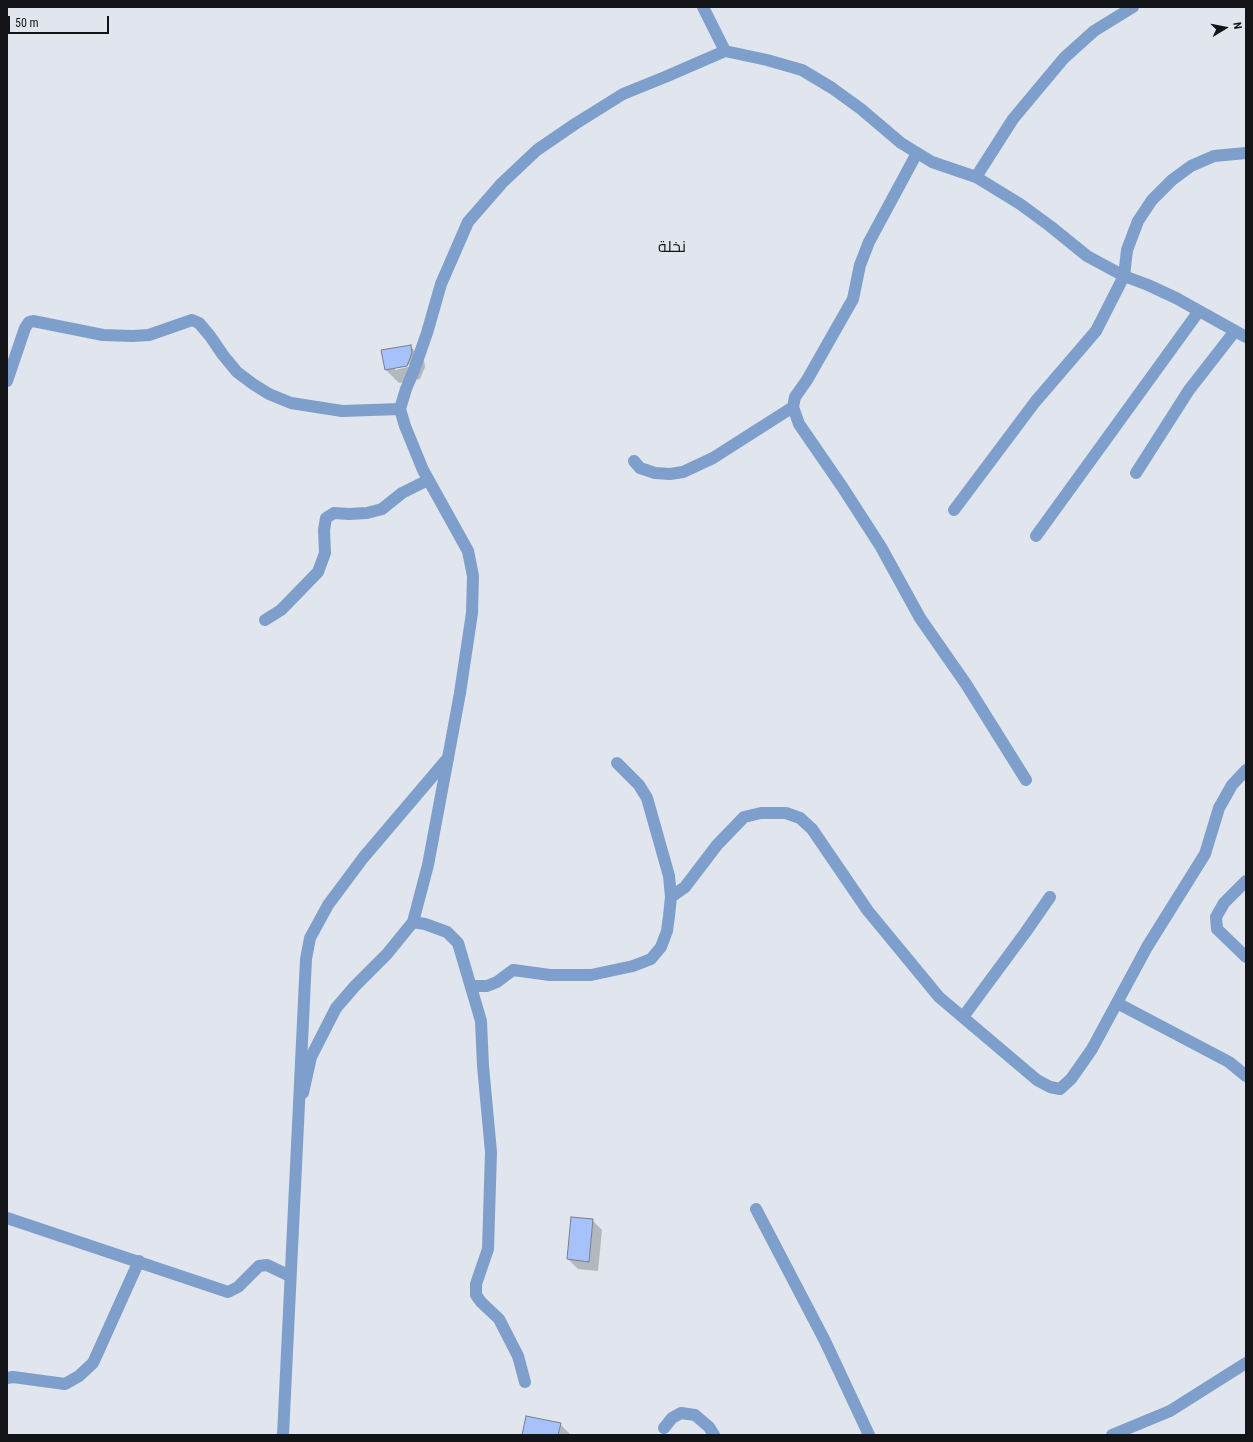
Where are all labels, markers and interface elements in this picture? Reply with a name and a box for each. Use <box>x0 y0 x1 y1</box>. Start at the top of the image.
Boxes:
scale bar <box>10 8 111 34</box>
north arrow <box>1205 8 1245 48</box>
text: 50 m <box>15 16 39 30</box>
text: N <box>1230 21 1244 30</box>
district label: نخلة <box>658 238 686 258</box>

